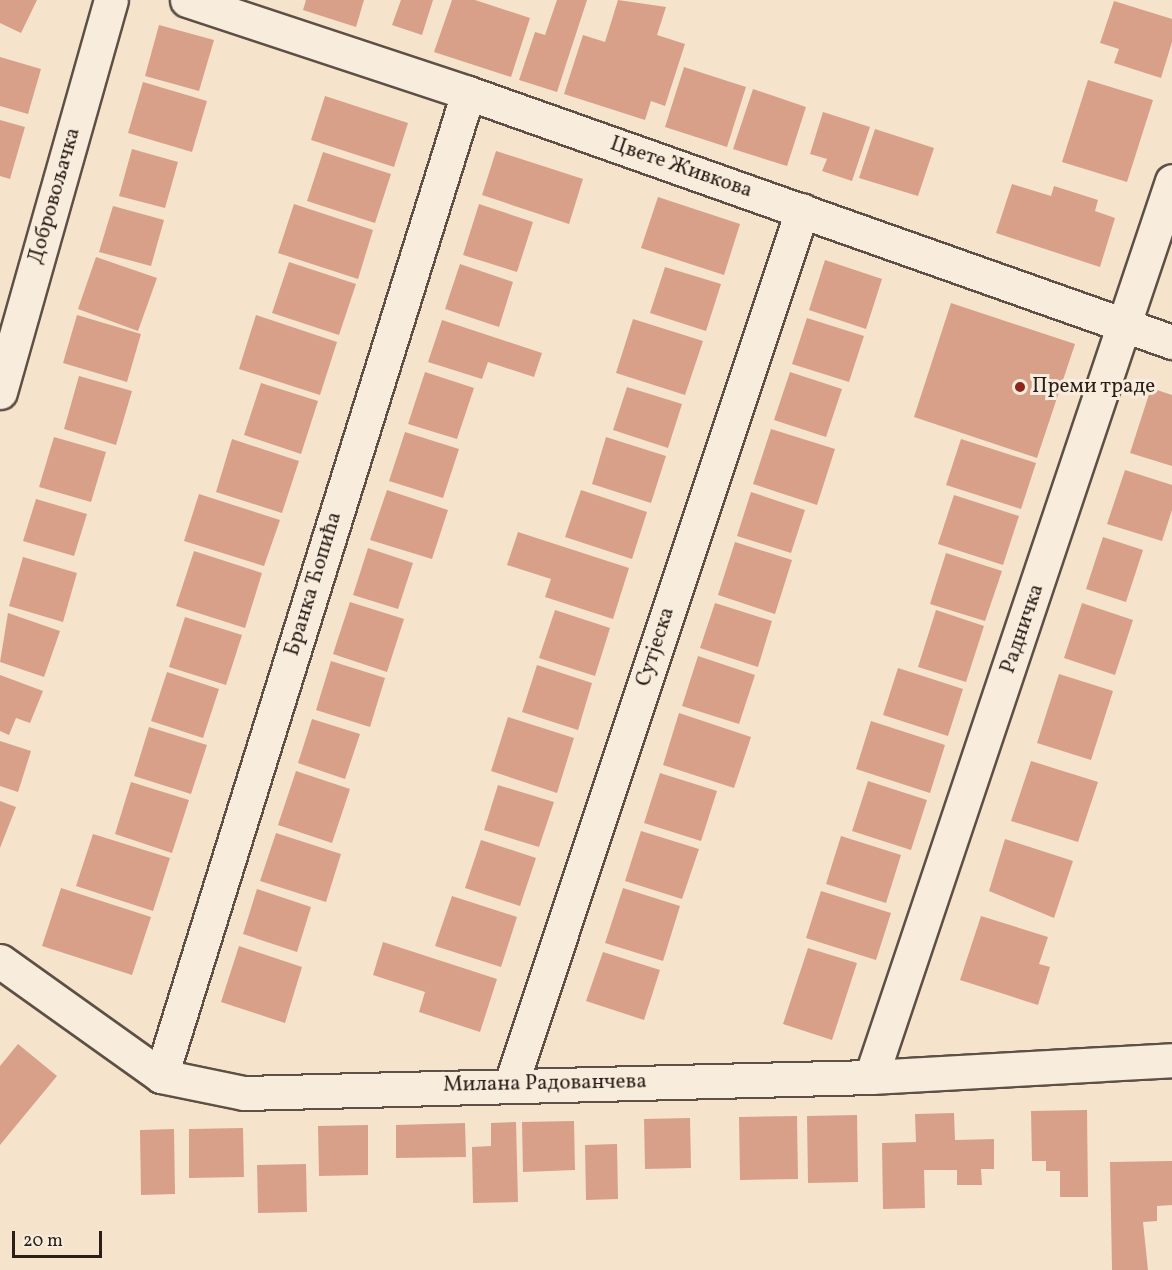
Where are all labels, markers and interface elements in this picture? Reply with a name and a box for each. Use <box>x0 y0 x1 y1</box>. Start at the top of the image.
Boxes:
street label: Добровољачка <box>24 125 86 267</box>
street label: Цвете Живкова <box>607 132 755 204</box>
place label: Преми траде <box>1032 374 1156 400</box>
marker: Преми траде <box>1013 380 1027 394</box>
street label: Бранка Ћопића <box>280 509 348 659</box>
street label: Радничка <box>996 581 1050 677</box>
street label: Сутјеска <box>631 604 681 690</box>
street label: Милана Радованчева <box>443 1070 647 1098</box>
scale bar <box>15 1219 105 1257</box>
text: 20 m <box>23 1229 63 1254</box>

